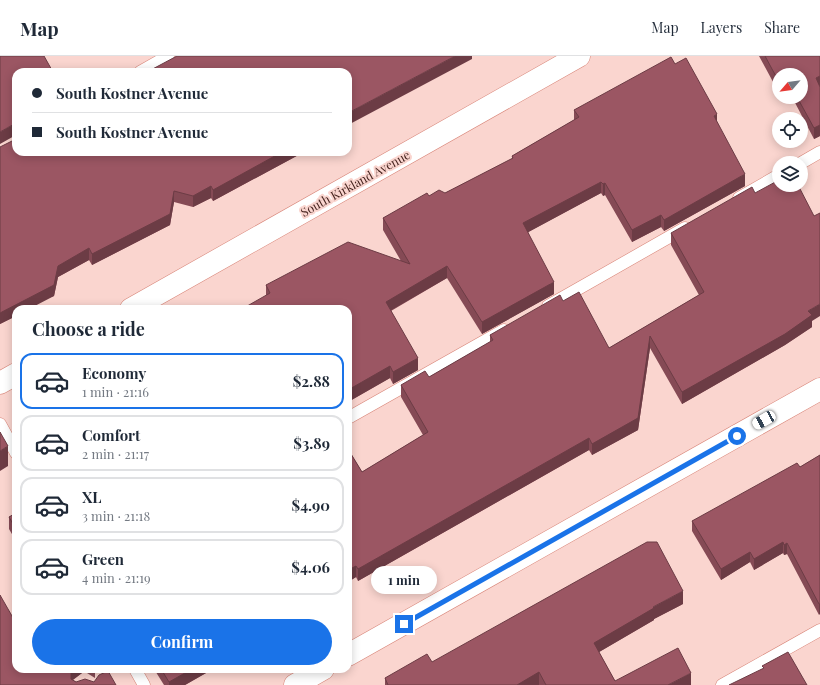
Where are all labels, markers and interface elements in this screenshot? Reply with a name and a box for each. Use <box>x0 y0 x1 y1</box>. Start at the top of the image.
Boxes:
text: Map <box>20 15 59 41</box>
text: Map <box>651 18 679 37</box>
text: Layers <box>701 18 742 37</box>
text: Share <box>764 18 800 37</box>
north arrow <box>772 68 808 104</box>
map controls <box>772 68 808 192</box>
text: South Kostner Avenue <box>56 83 208 103</box>
button: locate <box>772 112 808 148</box>
text: South Kostner Avenue <box>56 122 208 142</box>
street label: South Kirkland Avenue <box>297 146 413 220</box>
button: layers <box>772 156 808 192</box>
text: Choose a ride <box>32 317 145 341</box>
icon: car <box>34 363 70 399</box>
text: Economy <box>82 363 146 383</box>
text: $2.88 <box>293 371 330 391</box>
text: 1 min · 21:16 <box>82 383 149 400</box>
car <box>751 409 777 431</box>
icon: car <box>34 425 70 461</box>
text: Comfort <box>82 425 140 445</box>
route start <box>728 427 746 445</box>
text: $3.89 <box>293 433 330 453</box>
text: 2 min · 21:17 <box>82 445 149 462</box>
icon: car <box>34 487 70 523</box>
text: XL <box>82 487 102 507</box>
text: $4.90 <box>292 495 330 515</box>
text: 3 min · 21:18 <box>82 507 150 524</box>
icon: car <box>34 549 70 585</box>
text: Green <box>82 549 124 569</box>
text: $4.06 <box>291 557 330 577</box>
callout: 1 min <box>371 566 437 594</box>
text: 4 min · 21:19 <box>82 569 151 586</box>
text: 1 min <box>388 571 420 588</box>
route end <box>395 615 413 633</box>
button: Confirm <box>32 619 332 665</box>

